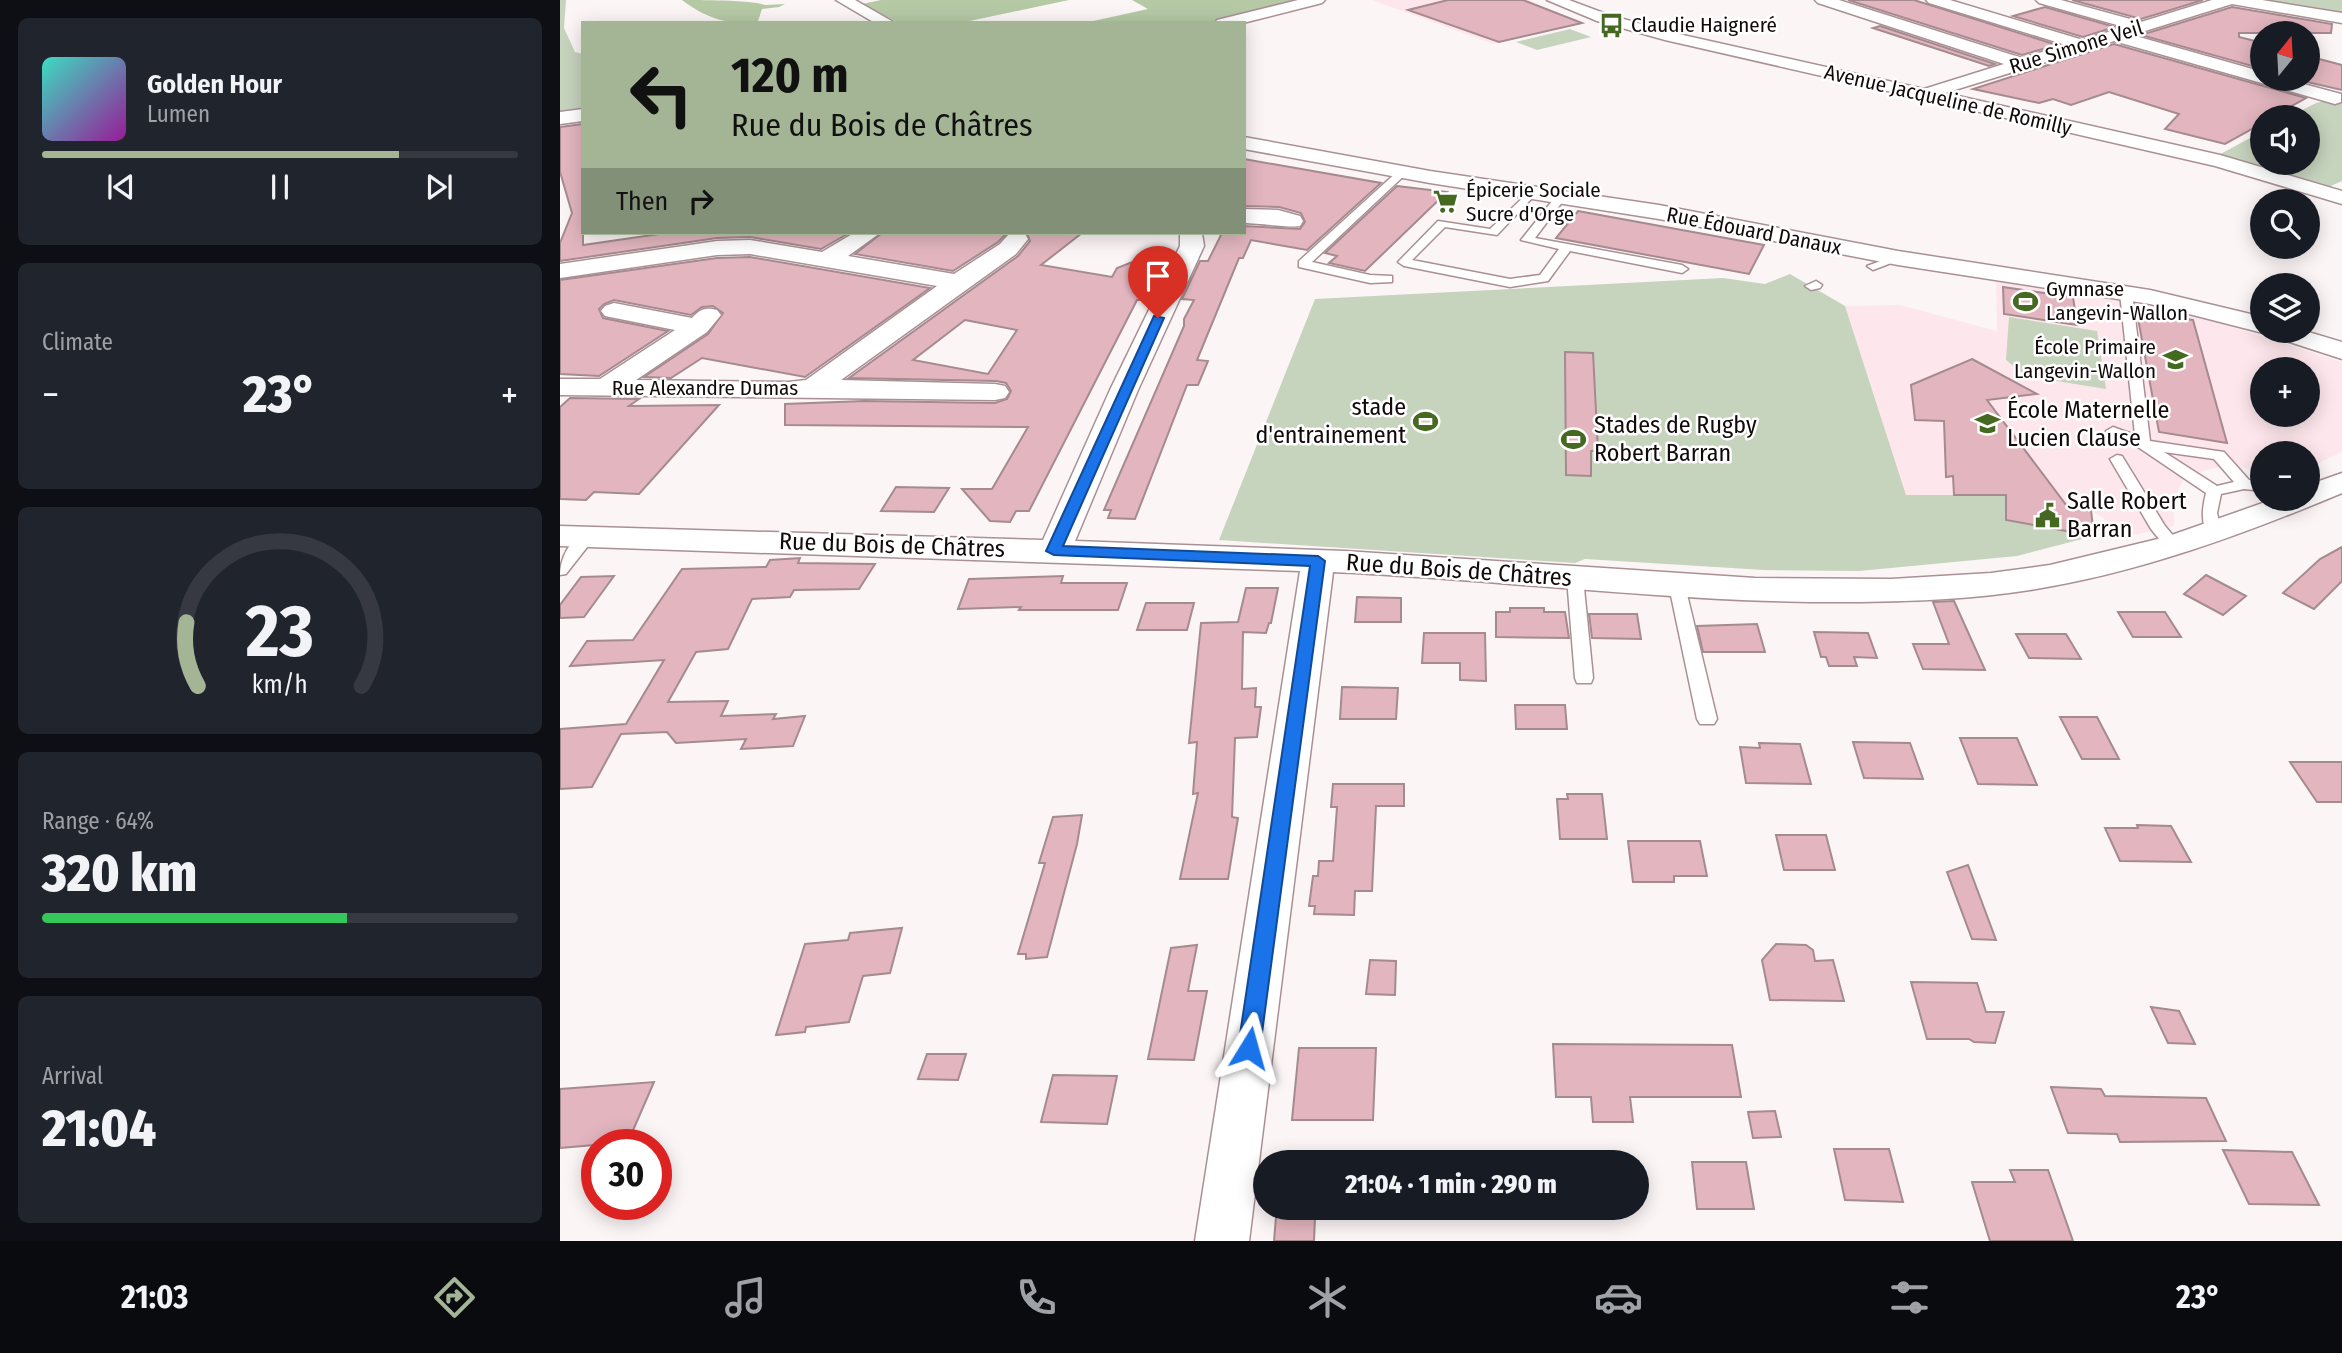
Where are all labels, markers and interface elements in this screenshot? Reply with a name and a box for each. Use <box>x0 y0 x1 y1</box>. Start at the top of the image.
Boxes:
bus stop icon: Claudie Haigneré <box>1597 11 1625 39</box>
place label: Claudie Haigneré <box>1631 12 1777 38</box>
street label: Rue Simone Veil <box>2006 14 2146 80</box>
north arrow <box>2250 21 2320 91</box>
map controls <box>2250 21 2320 511</box>
text: 120 m <box>731 46 849 105</box>
icon: left <box>616 49 707 140</box>
street label: Avenue Jacqueline de Romilly <box>1822 59 2075 141</box>
text: Golden Hour <box>147 69 282 100</box>
text: Lumen <box>147 100 210 128</box>
button: sound <box>2250 105 2320 175</box>
text: Rue du Bois de Châtres <box>731 106 1033 144</box>
icon: previous <box>102 168 140 206</box>
icon: pause <box>261 168 299 206</box>
icon: next <box>420 168 458 206</box>
place label: Épicerie Sociale Sucre d'Orge <box>1466 177 1601 227</box>
icon: right <box>682 182 720 220</box>
text: Then <box>616 186 668 217</box>
supermarket icon: Épicerie Sociale Sucre d'Orge <box>1432 188 1460 216</box>
button: search <box>2250 189 2320 259</box>
street label: Rue Édouard Danaux <box>1664 201 1844 261</box>
pin <box>1128 246 1188 318</box>
icon: arrive <box>1139 257 1177 295</box>
button: layers <box>2250 273 2320 343</box>
place label: Gymnase Langevin-Wallon <box>2046 276 2188 326</box>
sports icon: Gymnase Langevin-Wallon <box>2012 287 2040 315</box>
text: Climate <box>42 328 113 356</box>
place label: École Primaire Langevin-Wallon <box>2014 334 2156 384</box>
school or university icon: École Primaire Langevin-Wallon <box>2162 345 2190 373</box>
button: + <box>2250 357 2320 427</box>
text: 23° <box>243 363 317 426</box>
text: − <box>42 372 59 418</box>
text: + <box>501 372 518 418</box>
street label: Rue Alexandre Dumas <box>612 375 798 401</box>
place label: stade d'entrainement <box>1255 393 1406 449</box>
place label: École Maternelle Lucien Clause <box>2007 395 2169 452</box>
sports icon: stade d'entrainement <box>1412 407 1440 435</box>
school or university icon: École Maternelle Lucien Clause <box>1973 410 2001 438</box>
place label: Stades de Rugby Robert Barran <box>1594 411 1757 467</box>
sports icon: Stades de Rugby Robert Barran <box>1560 425 1588 453</box>
button: − <box>2250 441 2320 511</box>
place label: Salle Robert Barran <box>2067 487 2187 543</box>
public building icon: Salle Robert Barran <box>2033 501 2061 529</box>
street label: Rue du Bois de Châtres <box>778 527 1006 563</box>
street label: Rue du Bois de Châtres <box>1345 548 1573 592</box>
text: 23 <box>245 589 314 676</box>
text: km/h <box>252 670 308 700</box>
text: Range · 64% <box>42 807 154 835</box>
text: 320 km <box>42 842 197 905</box>
position arrow <box>1212 1011 1286 1085</box>
text: Arrival <box>42 1062 103 1090</box>
text: 21:04 <box>42 1097 156 1160</box>
speed limit sign: 30 <box>581 1129 672 1220</box>
text: 21:04 · 1 min · 290 m <box>1345 1169 1557 1200</box>
icon: directions <box>430 1273 479 1322</box>
icon: music <box>721 1273 770 1322</box>
icon: phone <box>1012 1273 1061 1322</box>
icon: climate <box>1303 1273 1352 1322</box>
icon: car <box>1594 1273 1643 1322</box>
icon: filters <box>1885 1273 1934 1322</box>
text: 21:03 <box>121 1278 188 1316</box>
text: 23° <box>2176 1278 2221 1316</box>

